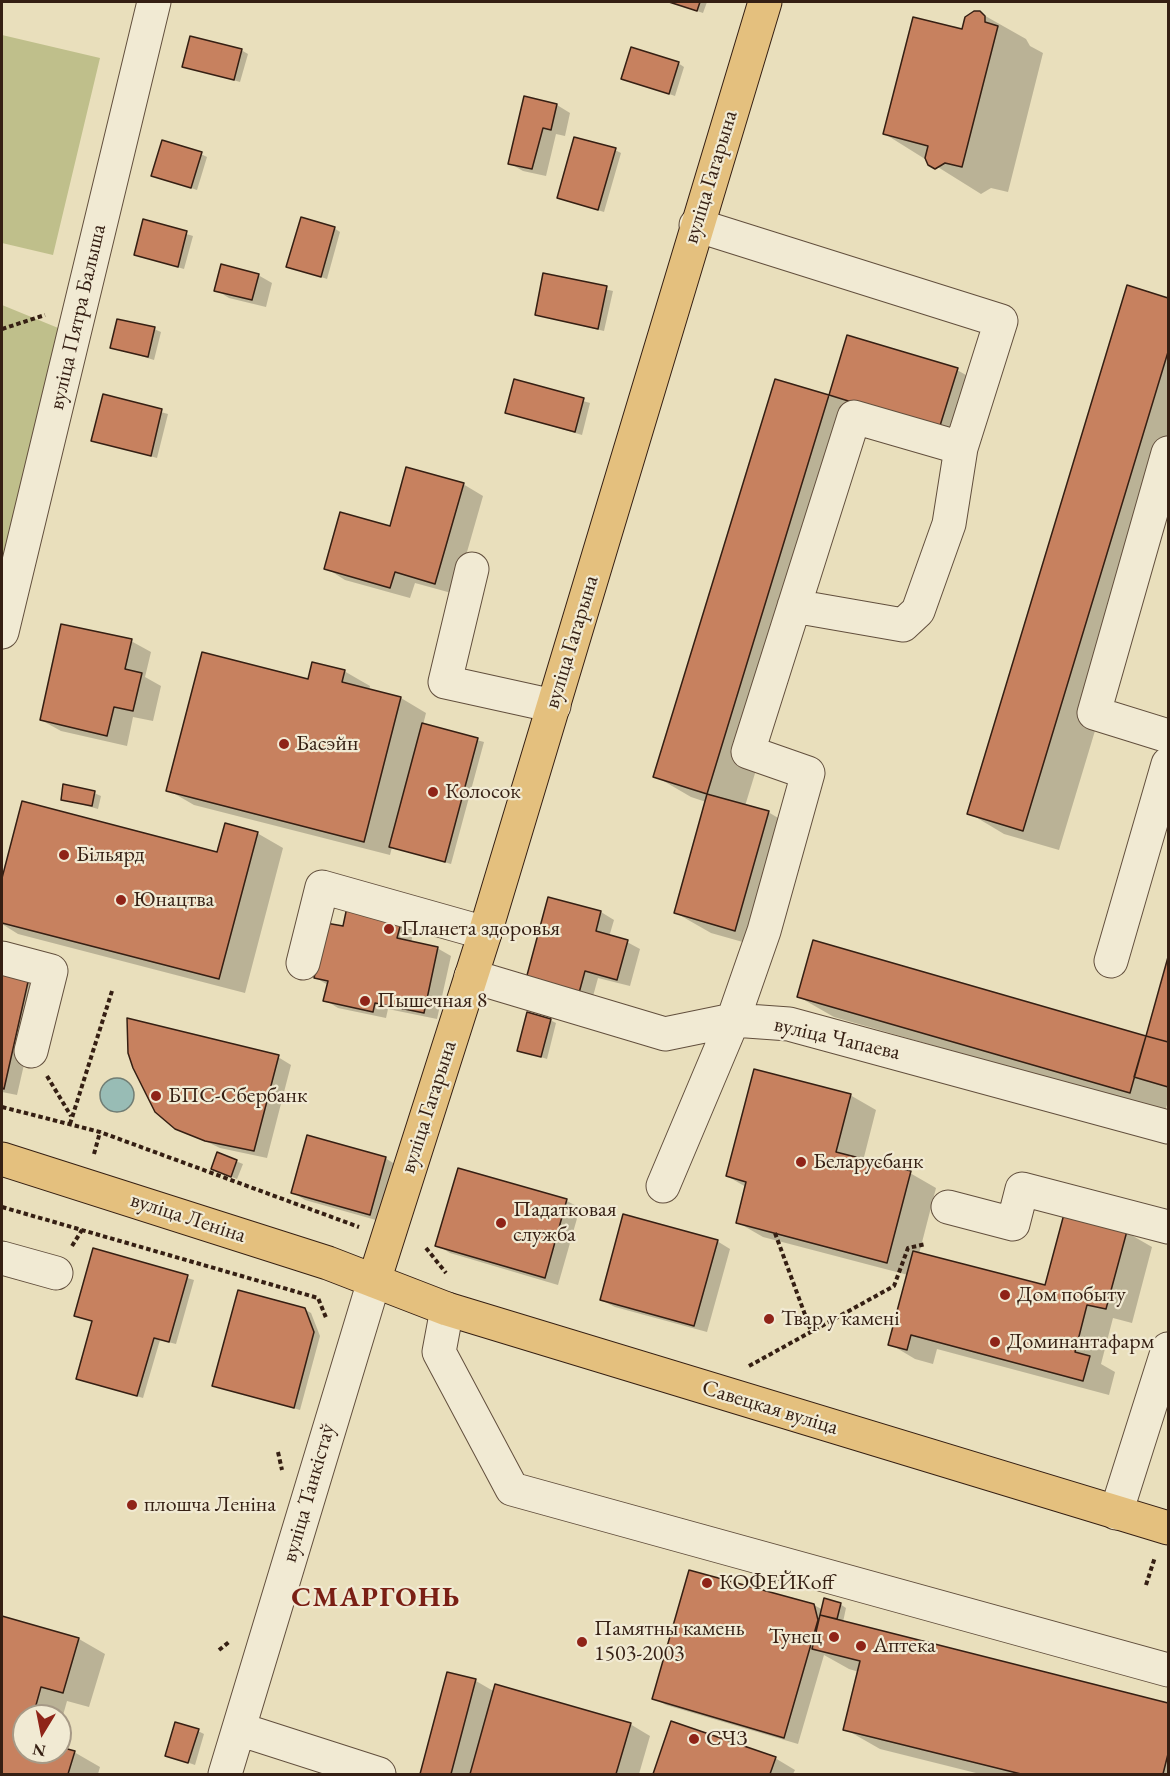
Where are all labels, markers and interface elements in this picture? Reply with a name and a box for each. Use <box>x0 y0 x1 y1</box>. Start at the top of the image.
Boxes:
street label: вуліца Гагарына <box>678 107 744 247</box>
street label: вуліца Пятра Балыша <box>44 222 112 412</box>
street label: вуліца Гагарына <box>539 572 605 712</box>
place label: Басэйн <box>296 731 358 757</box>
marker: Басэйн <box>277 737 291 751</box>
place label: Колосок <box>445 779 521 805</box>
marker: Колосок <box>426 785 440 799</box>
place label: Більярд <box>76 842 144 868</box>
marker: Більярд <box>57 848 71 862</box>
place label: Юнацтва <box>133 887 214 913</box>
marker: Юнацтва <box>114 893 128 907</box>
place label: Планета здоровья <box>401 916 560 942</box>
marker: Планета здоровья <box>382 922 396 936</box>
place label: Пышечная 8 <box>377 988 487 1014</box>
marker: Пышечная 8 <box>358 994 372 1008</box>
street label: вуліца Чапаева <box>771 1012 903 1066</box>
street label: вуліца Гагарына <box>395 1037 463 1177</box>
place label: БПС-Сбербанк <box>168 1083 308 1109</box>
marker: БПС-Сбербанк <box>149 1089 163 1103</box>
place label: Беларусбанк <box>813 1149 923 1175</box>
marker: Беларусбанк <box>794 1155 808 1169</box>
street label: вуліца Леніна <box>127 1187 249 1249</box>
place label: Падатковая служба <box>513 1197 617 1248</box>
marker: Падатковая служба <box>494 1216 508 1230</box>
place label: Дом побыту <box>1017 1282 1126 1308</box>
marker: Дом побыту <box>998 1288 1012 1302</box>
place label: Твар у камені <box>781 1306 900 1332</box>
marker: Твар у камені <box>762 1312 776 1326</box>
place label: Доминантафарм <box>1007 1329 1154 1355</box>
marker: Доминантафарм <box>988 1335 1002 1349</box>
street label: Савецкая вуліца <box>699 1375 841 1441</box>
street label: вуліца Танкістаў <box>277 1420 341 1566</box>
place label: плошча Леніна <box>144 1492 276 1518</box>
marker: плошча Леніна <box>125 1498 139 1512</box>
place label: КОФЕЙКoff <box>719 1570 834 1596</box>
marker: КОФЕЙКoff <box>700 1576 714 1590</box>
district label: СМАРГОНЬ <box>291 1581 461 1615</box>
place label: Памятны камень 1503-2003 <box>594 1616 745 1668</box>
place label: Тунец <box>768 1624 822 1650</box>
marker: Тунец <box>827 1630 841 1644</box>
place label: Аптека <box>873 1633 936 1659</box>
marker: Памятны камень 1503-2003 <box>575 1635 589 1649</box>
marker: Аптека <box>854 1639 868 1653</box>
north arrow <box>12 1704 72 1764</box>
place label: СЧЗ <box>706 1726 748 1752</box>
marker: СЧЗ <box>687 1732 701 1746</box>
text: N <box>31 1739 47 1762</box>

